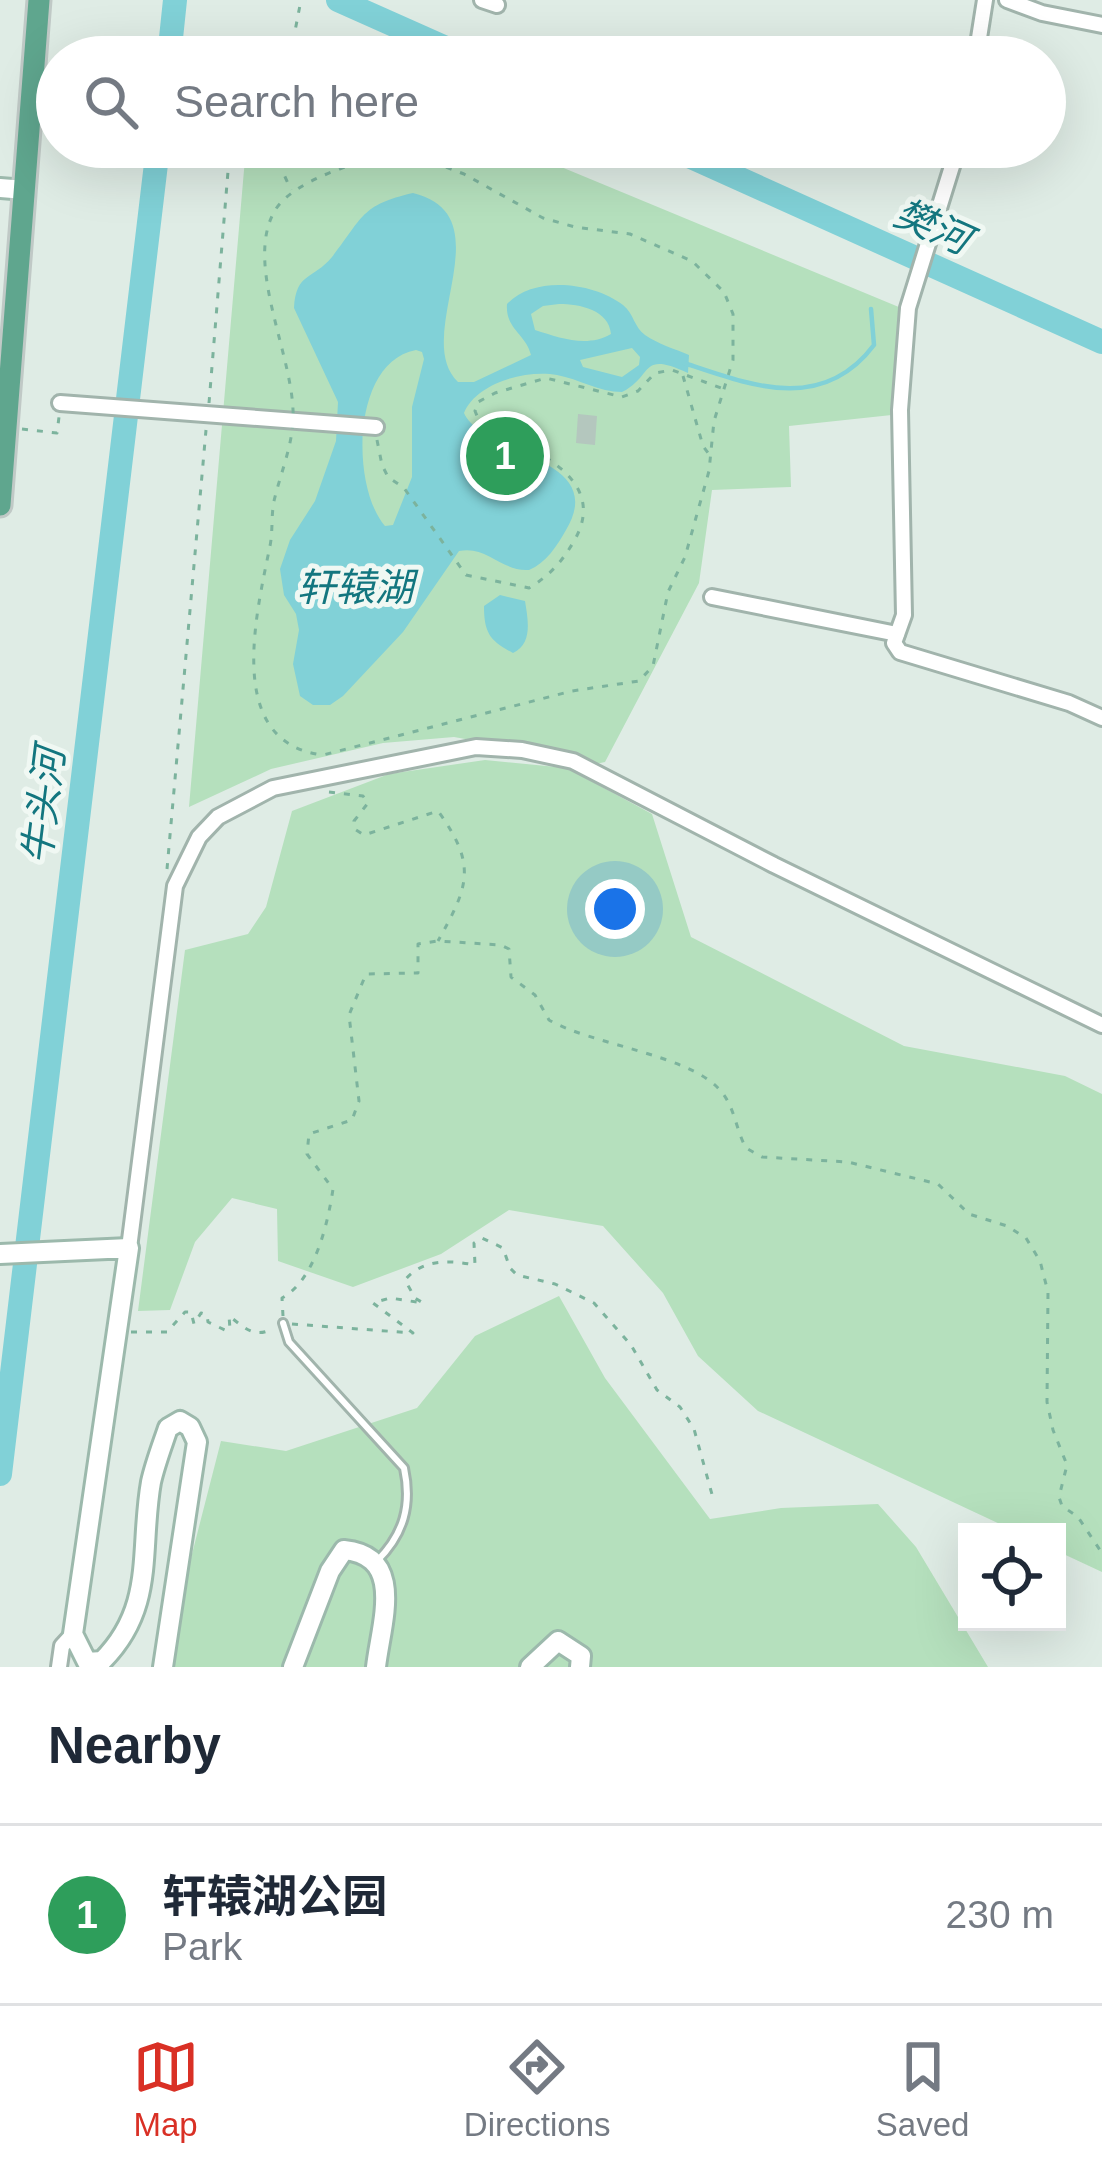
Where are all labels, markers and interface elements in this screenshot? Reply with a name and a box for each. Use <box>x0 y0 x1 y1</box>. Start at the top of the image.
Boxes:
search box <box>36 36 1066 168</box>
icon: search <box>78 69 144 135</box>
text: Search here <box>174 76 419 127</box>
water label: 樊河 <box>888 191 984 265</box>
pin: 1 <box>466 411 544 501</box>
water label: 轩辕湖 <box>296 566 419 609</box>
water label: 牛头河 <box>15 738 73 867</box>
your location <box>585 879 645 939</box>
map controls <box>958 1523 1066 1631</box>
button: locate <box>958 1523 1066 1631</box>
text: Nearby <box>48 1717 221 1774</box>
text: 轩辕湖公园 <box>162 1871 387 1922</box>
text: 1 <box>76 1893 98 1936</box>
text: 230 m <box>946 1893 1054 1936</box>
text: Park <box>162 1925 242 1968</box>
tab: Map <box>133 2034 199 2144</box>
tab: Directions <box>464 2034 611 2144</box>
tab: Saved <box>876 2034 969 2144</box>

